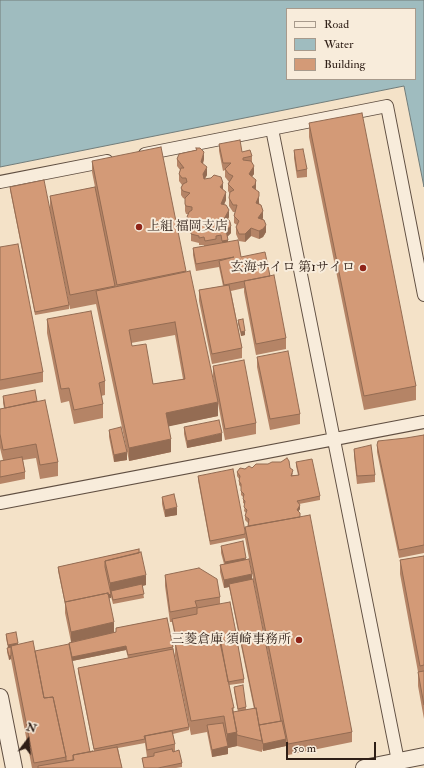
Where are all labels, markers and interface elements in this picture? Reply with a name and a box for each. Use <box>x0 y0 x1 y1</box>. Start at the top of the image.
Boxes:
legend <box>286 8 416 80</box>
text: Road <box>324 17 349 32</box>
text: Water <box>324 37 353 52</box>
text: Building <box>324 57 365 72</box>
place label: 上組 福岡支店 <box>147 219 228 235</box>
marker: 上組 福岡支店 <box>134 222 144 232</box>
place label: 玄海サイロ 第1サイロ <box>231 260 355 276</box>
marker: 玄海サイロ 第1サイロ <box>358 263 368 273</box>
place label: 三菱倉庫 須崎事務所 <box>171 632 291 648</box>
marker: 三菱倉庫 須崎事務所 <box>294 635 304 645</box>
north arrow <box>8 720 48 760</box>
text: N <box>25 720 38 736</box>
scale bar <box>288 734 378 760</box>
text: 50 m <box>293 741 316 756</box>

